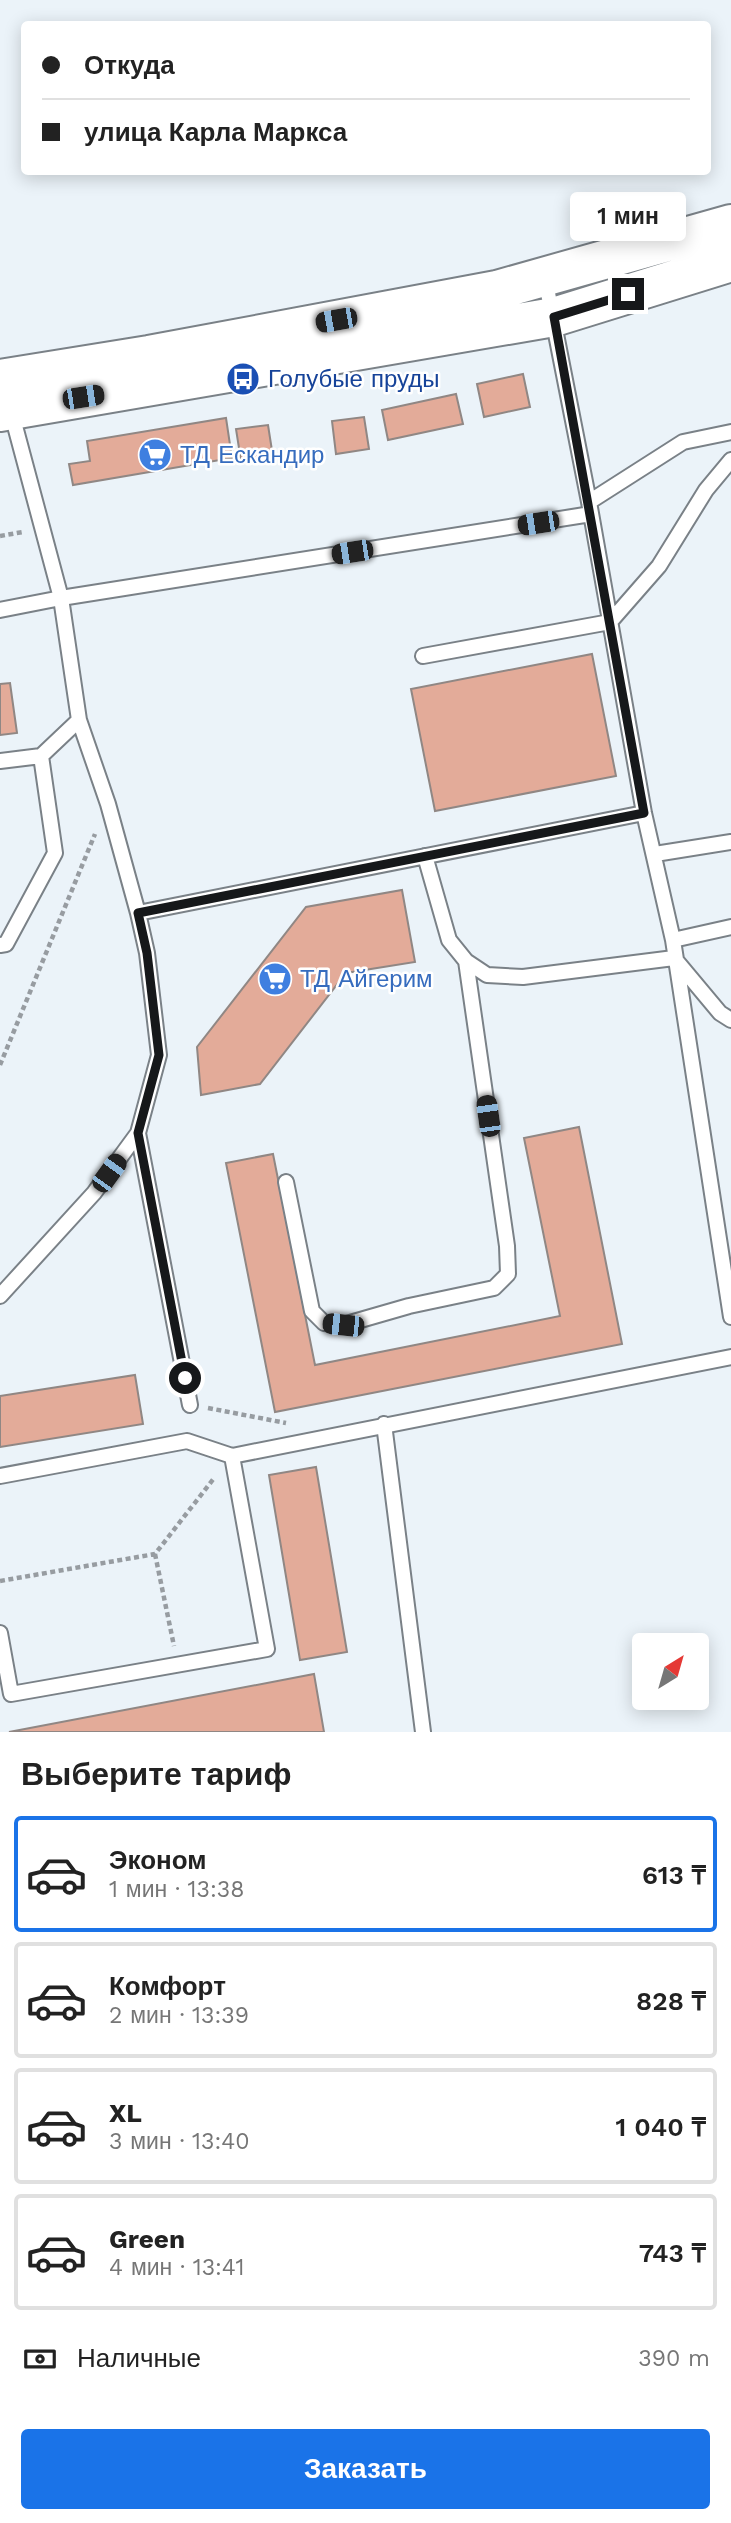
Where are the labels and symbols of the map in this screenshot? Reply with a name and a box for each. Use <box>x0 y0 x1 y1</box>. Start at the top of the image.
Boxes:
callout: 1 мин <box>570 192 686 242</box>
route end <box>612 278 644 310</box>
car <box>314 306 359 334</box>
bus stop icon: Голубые пруды <box>224 360 262 398</box>
place label: Голубые пруды <box>268 365 440 393</box>
car <box>61 383 106 411</box>
supermarket icon: ТД Ескандир <box>136 436 174 474</box>
place label: ТД Ескандир <box>180 441 324 469</box>
car <box>516 509 561 537</box>
car <box>330 538 375 566</box>
supermarket icon: ТД Айгерим <box>256 960 294 998</box>
place label: ТД Айгерим <box>300 965 433 993</box>
car <box>475 1094 502 1138</box>
car <box>89 1150 130 1196</box>
car <box>322 1312 365 1338</box>
route start <box>169 1362 201 1394</box>
north arrow <box>632 1633 709 1710</box>

